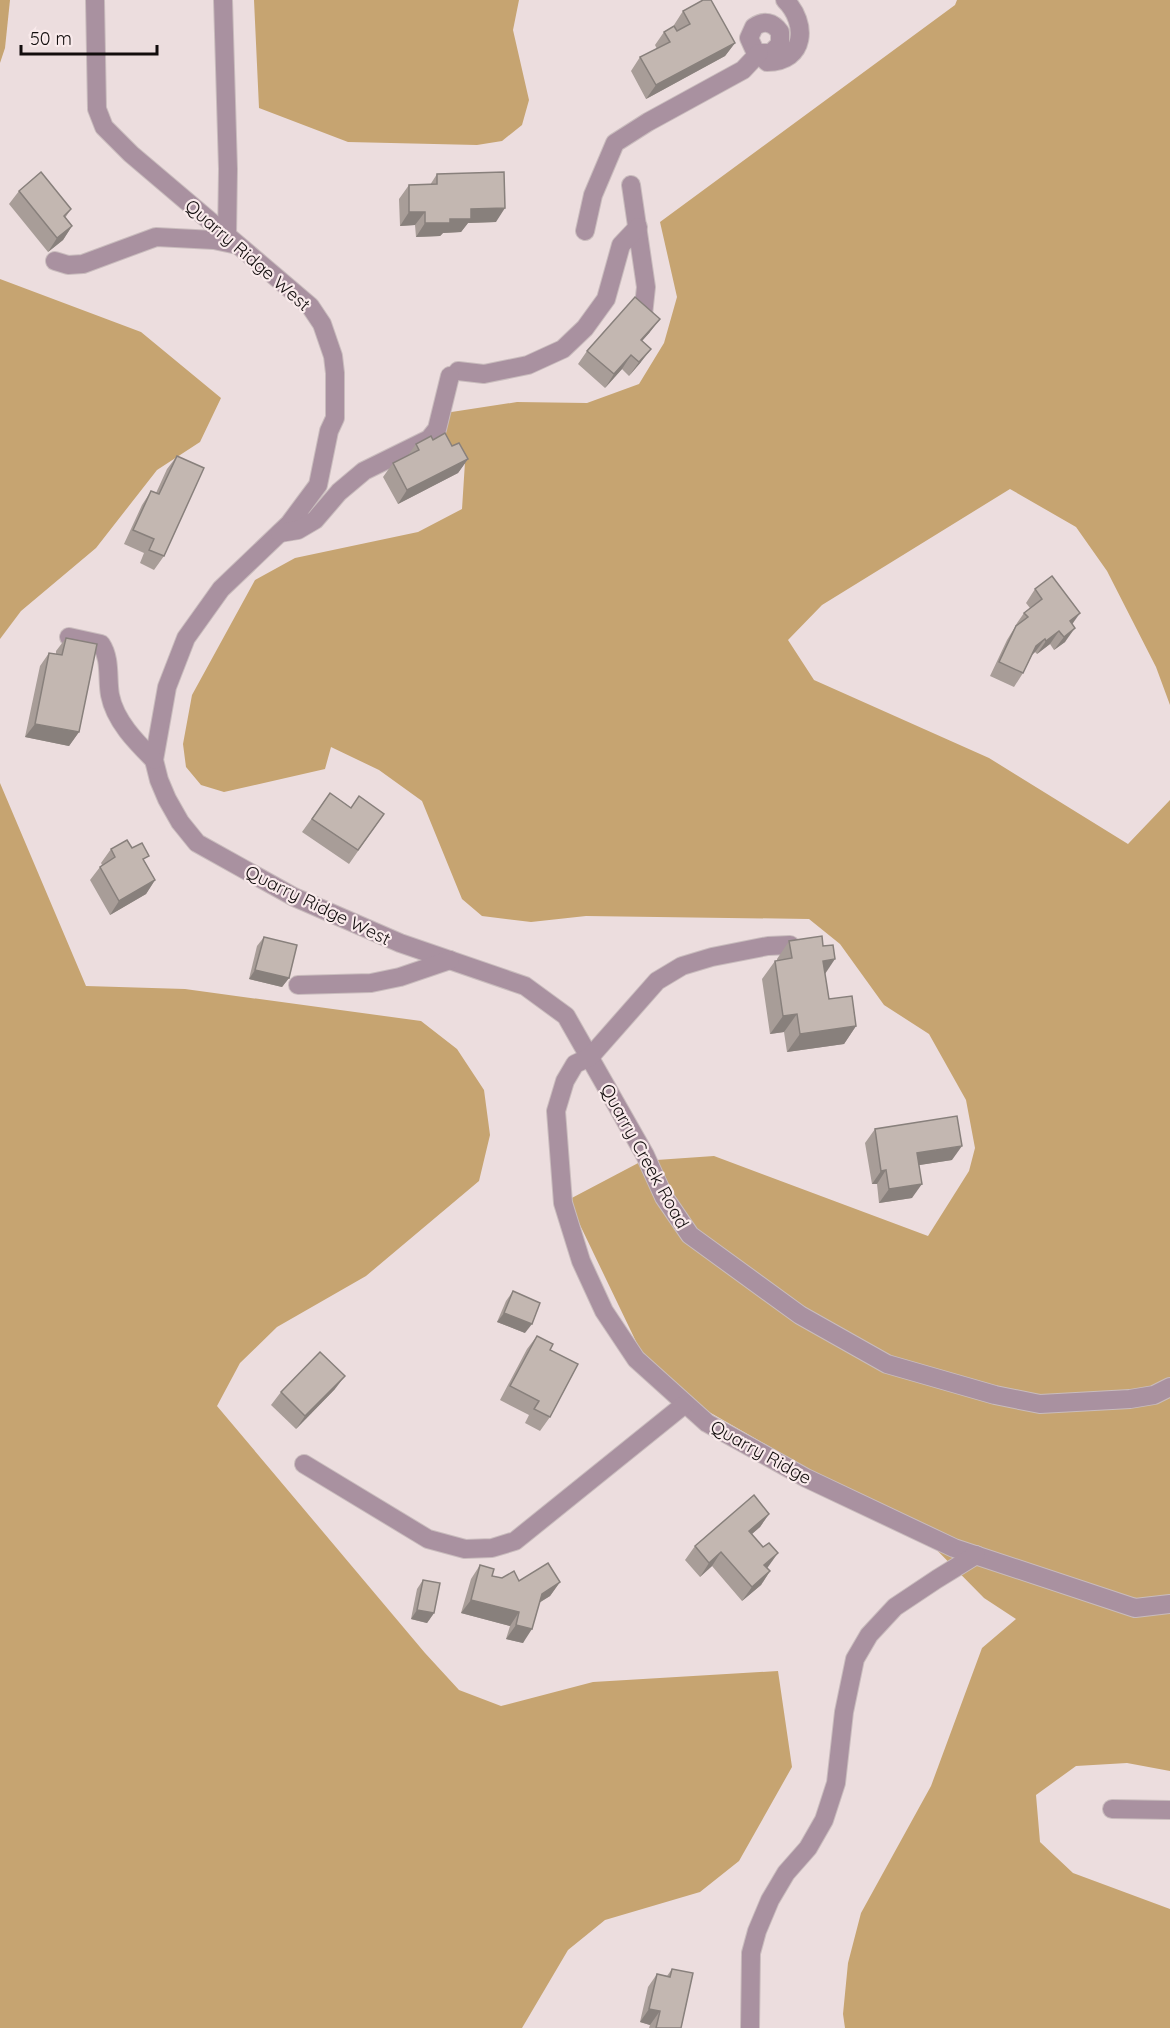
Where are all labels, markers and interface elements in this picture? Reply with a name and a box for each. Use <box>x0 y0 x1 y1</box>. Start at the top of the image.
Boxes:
scale bar <box>21 18 158 56</box>
text: 50 m <box>30 27 72 50</box>
street label: Quarry Ridge West <box>181 194 315 316</box>
street label: Quarry Ridge West <box>242 860 394 950</box>
street label: Quarry Creek Road <box>596 1080 694 1232</box>
street label: Quarry Ridge <box>706 1415 816 1489</box>

